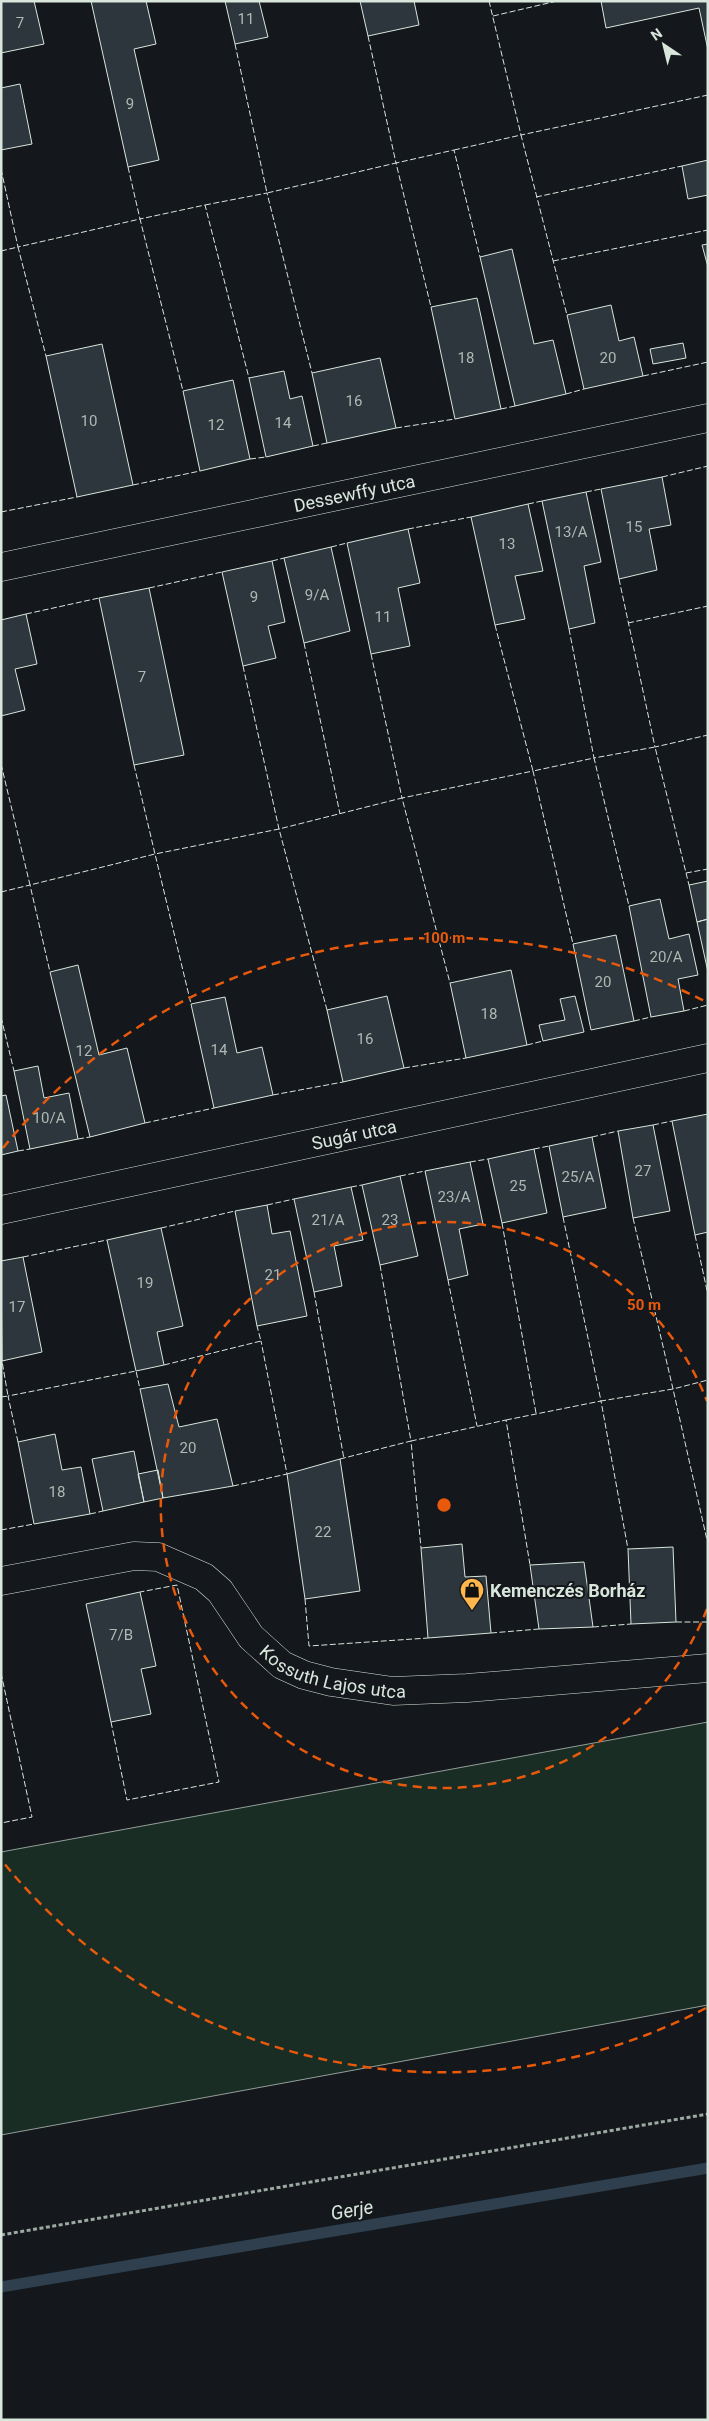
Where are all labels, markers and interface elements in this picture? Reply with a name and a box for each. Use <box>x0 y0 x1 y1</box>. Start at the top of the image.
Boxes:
house number: 11 <box>238 10 254 28</box>
house number: 7 <box>16 14 24 32</box>
north arrow <box>639 20 689 70</box>
text: N <box>648 25 665 44</box>
house number: 9 <box>126 95 134 113</box>
house number: 18 <box>458 349 474 367</box>
house number: 20 <box>600 349 616 367</box>
house number: 16 <box>346 392 362 410</box>
house number: 10 <box>81 412 97 430</box>
house number: 14 <box>275 414 292 432</box>
house number: 12 <box>208 416 224 434</box>
street label: Dessewffy utca <box>292 470 417 516</box>
house number: 15 <box>626 518 642 536</box>
house number: 13/A <box>555 523 588 541</box>
house number: 13 <box>499 535 515 553</box>
house number: 9/A <box>305 586 329 604</box>
house number: 9 <box>250 588 258 606</box>
house number: 11 <box>375 608 391 626</box>
house number: 7 <box>138 668 146 686</box>
text: 100 m <box>423 929 465 947</box>
house number: 20/A <box>650 948 683 966</box>
house number: 20 <box>595 973 611 991</box>
house number: 18 <box>481 1005 497 1023</box>
house number: 16 <box>357 1030 373 1048</box>
house number: 14 <box>211 1041 228 1059</box>
house number: 12 <box>76 1042 92 1060</box>
house number: 10/A <box>33 1109 66 1127</box>
street label: Sugár utca <box>310 1115 398 1153</box>
house number: 27 <box>635 1162 651 1180</box>
house number: 25/A <box>562 1168 595 1186</box>
house number: 25 <box>510 1177 526 1195</box>
house number: 23/A <box>438 1188 471 1206</box>
house number: 21/A <box>312 1211 345 1229</box>
house number: 23 <box>382 1211 398 1229</box>
house number: 21 <box>265 1266 281 1284</box>
house number: 19 <box>137 1274 153 1292</box>
text: 50 m <box>627 1296 661 1314</box>
house number: 17 <box>9 1298 25 1316</box>
house number: 20 <box>180 1439 196 1457</box>
house number: 18 <box>49 1483 65 1501</box>
centre of rings <box>435 1496 453 1514</box>
house number: 22 <box>315 1523 331 1541</box>
shop icon: Kemenczés Borház <box>459 1577 485 1611</box>
place label: Kemenczés Borház <box>490 1580 645 1601</box>
house number: 7/B <box>109 1626 133 1644</box>
street label: Kossuth Lajos utca <box>256 1640 406 1702</box>
water label: Gerje <box>329 2195 375 2225</box>

